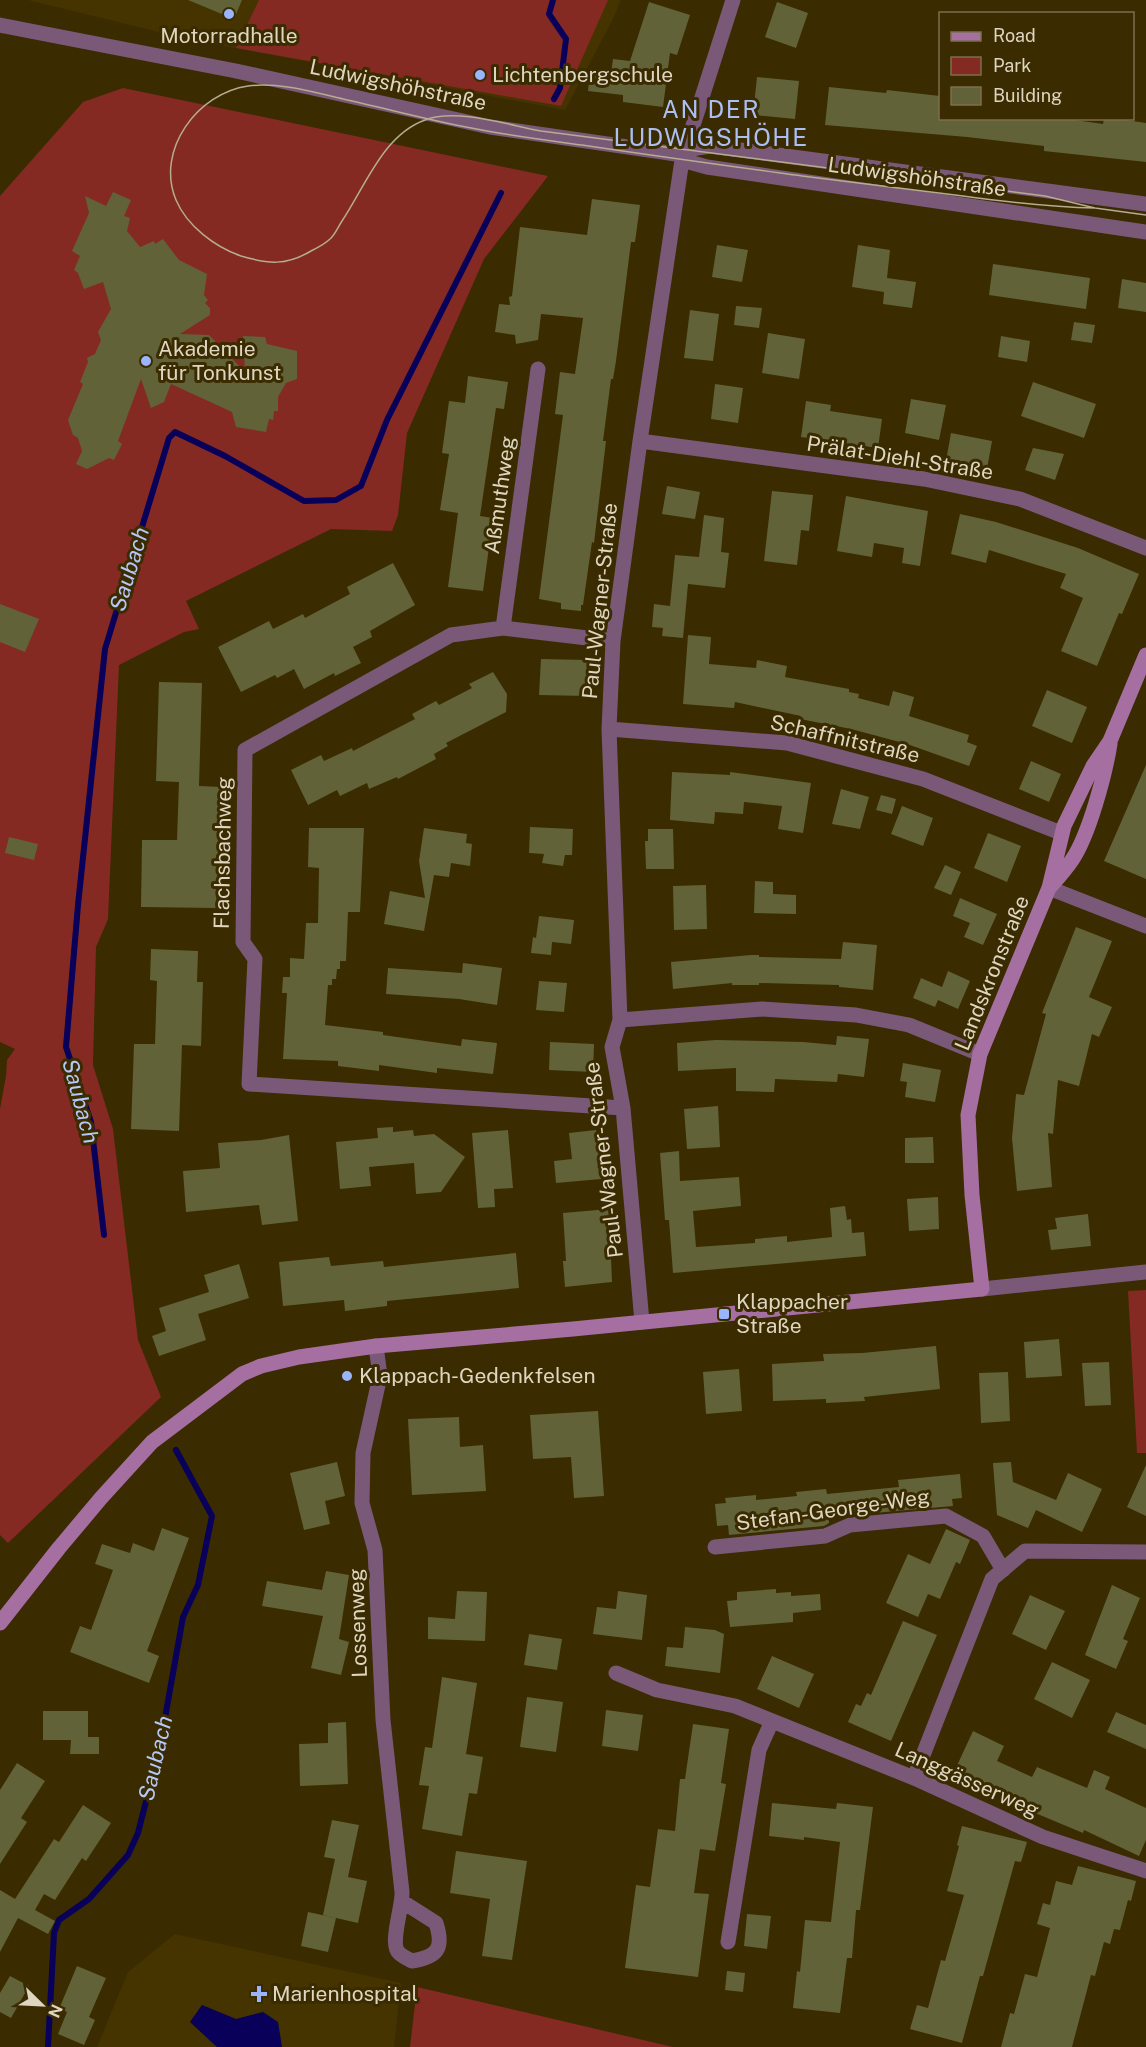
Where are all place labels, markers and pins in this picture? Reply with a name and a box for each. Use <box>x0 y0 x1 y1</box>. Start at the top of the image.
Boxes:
marker: Motorradhalle <box>222 7 236 21</box>
place label: Motorradhalle <box>160 23 298 48</box>
place label: Lichtenbergschule <box>492 62 673 87</box>
marker: Lichtenbergschule <box>473 68 487 82</box>
place label: Akademie für Tonkunst <box>158 336 281 385</box>
marker: Akademie für Tonkunst <box>139 354 153 368</box>
place label: Klappacher Straße <box>736 1289 848 1338</box>
marker: Klappacher Straße <box>717 1307 731 1321</box>
place label: Klappach-Gedenkfelsen <box>359 1363 596 1388</box>
marker: Klappach-Gedenkfelsen <box>340 1369 354 1383</box>
place label: Marienhospital <box>272 1981 418 2006</box>
marker: Marienhospital <box>250 1985 268 2003</box>

